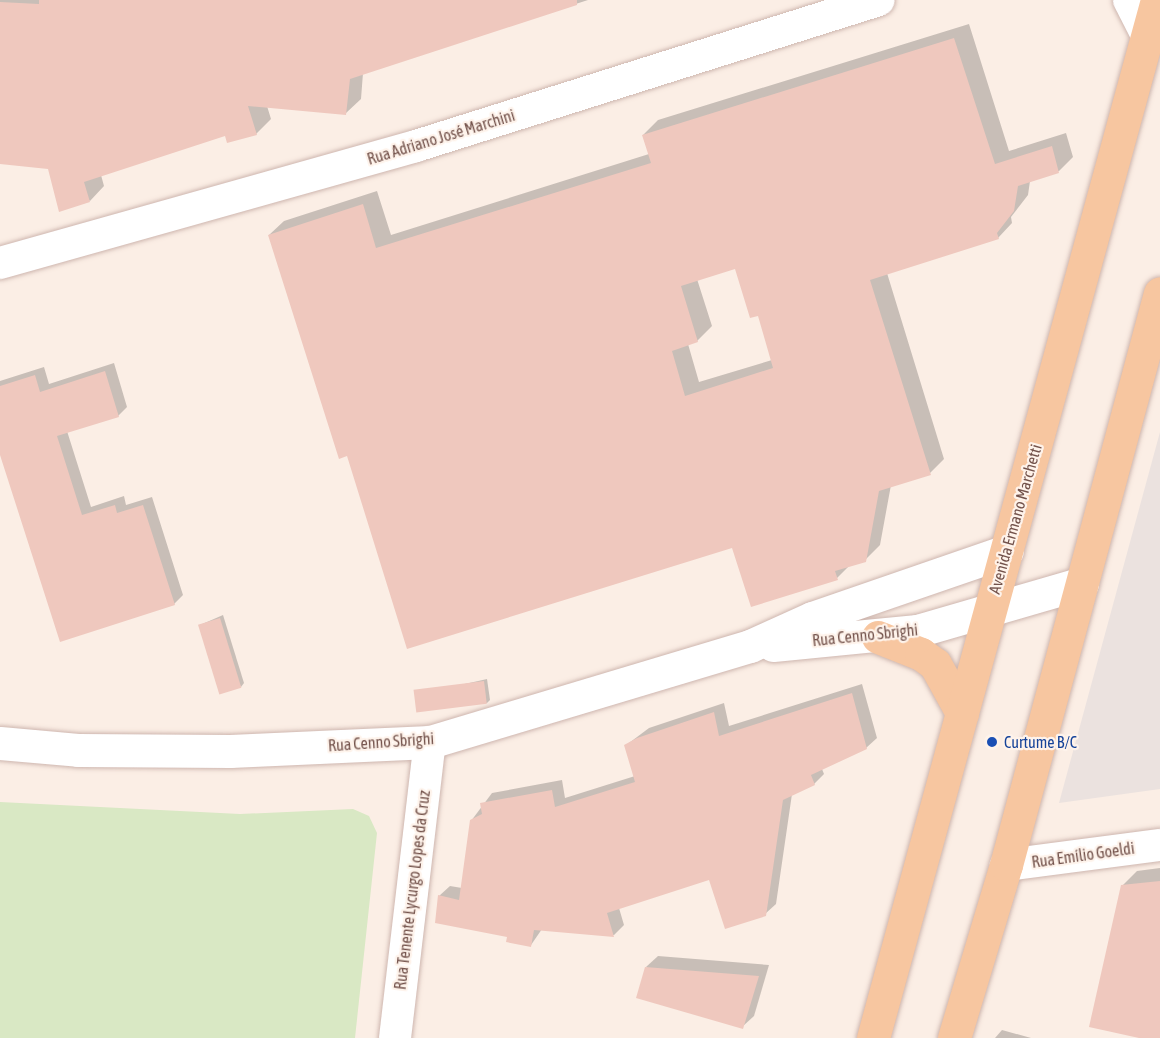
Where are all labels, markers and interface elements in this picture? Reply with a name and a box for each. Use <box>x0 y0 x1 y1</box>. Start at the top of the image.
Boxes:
street label: Rua Adriano José Marchini <box>365 105 517 169</box>
street label: Avenida Ermano Marchetti <box>984 442 1046 596</box>
street label: Rua Cenno Sbrighi <box>811 620 919 650</box>
street label: Rua Cenno Sbrighi <box>327 729 435 755</box>
place label: Curtume B/C <box>1004 732 1077 752</box>
marker: Curtume B/C <box>985 735 999 749</box>
street label: Rua Tenente Lycurgo Lopes da Cruz <box>390 789 434 991</box>
street label: Rua Emílio Goeldi <box>1030 838 1136 872</box>

